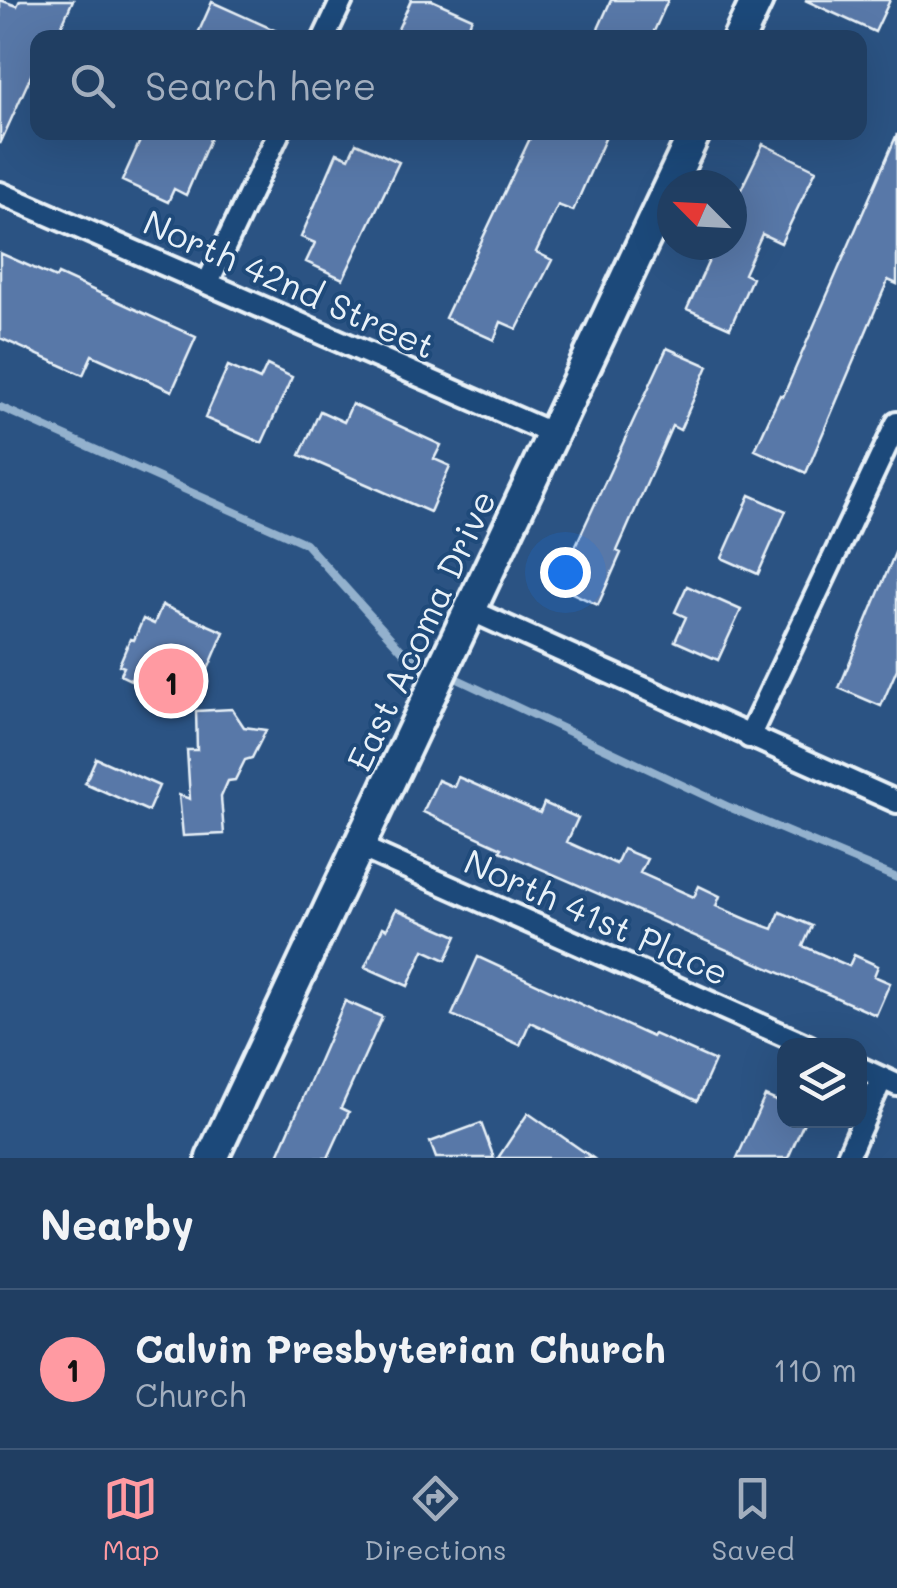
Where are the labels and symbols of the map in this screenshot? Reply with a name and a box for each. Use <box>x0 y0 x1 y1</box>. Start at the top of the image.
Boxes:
north arrow <box>657 170 747 260</box>
street label: North 42nd Street <box>137 198 443 368</box>
street label: East Acoma Drive <box>335 482 505 778</box>
your location <box>540 547 591 598</box>
pin: 1 <box>138 644 204 718</box>
street label: North 41st Place <box>458 837 736 995</box>

